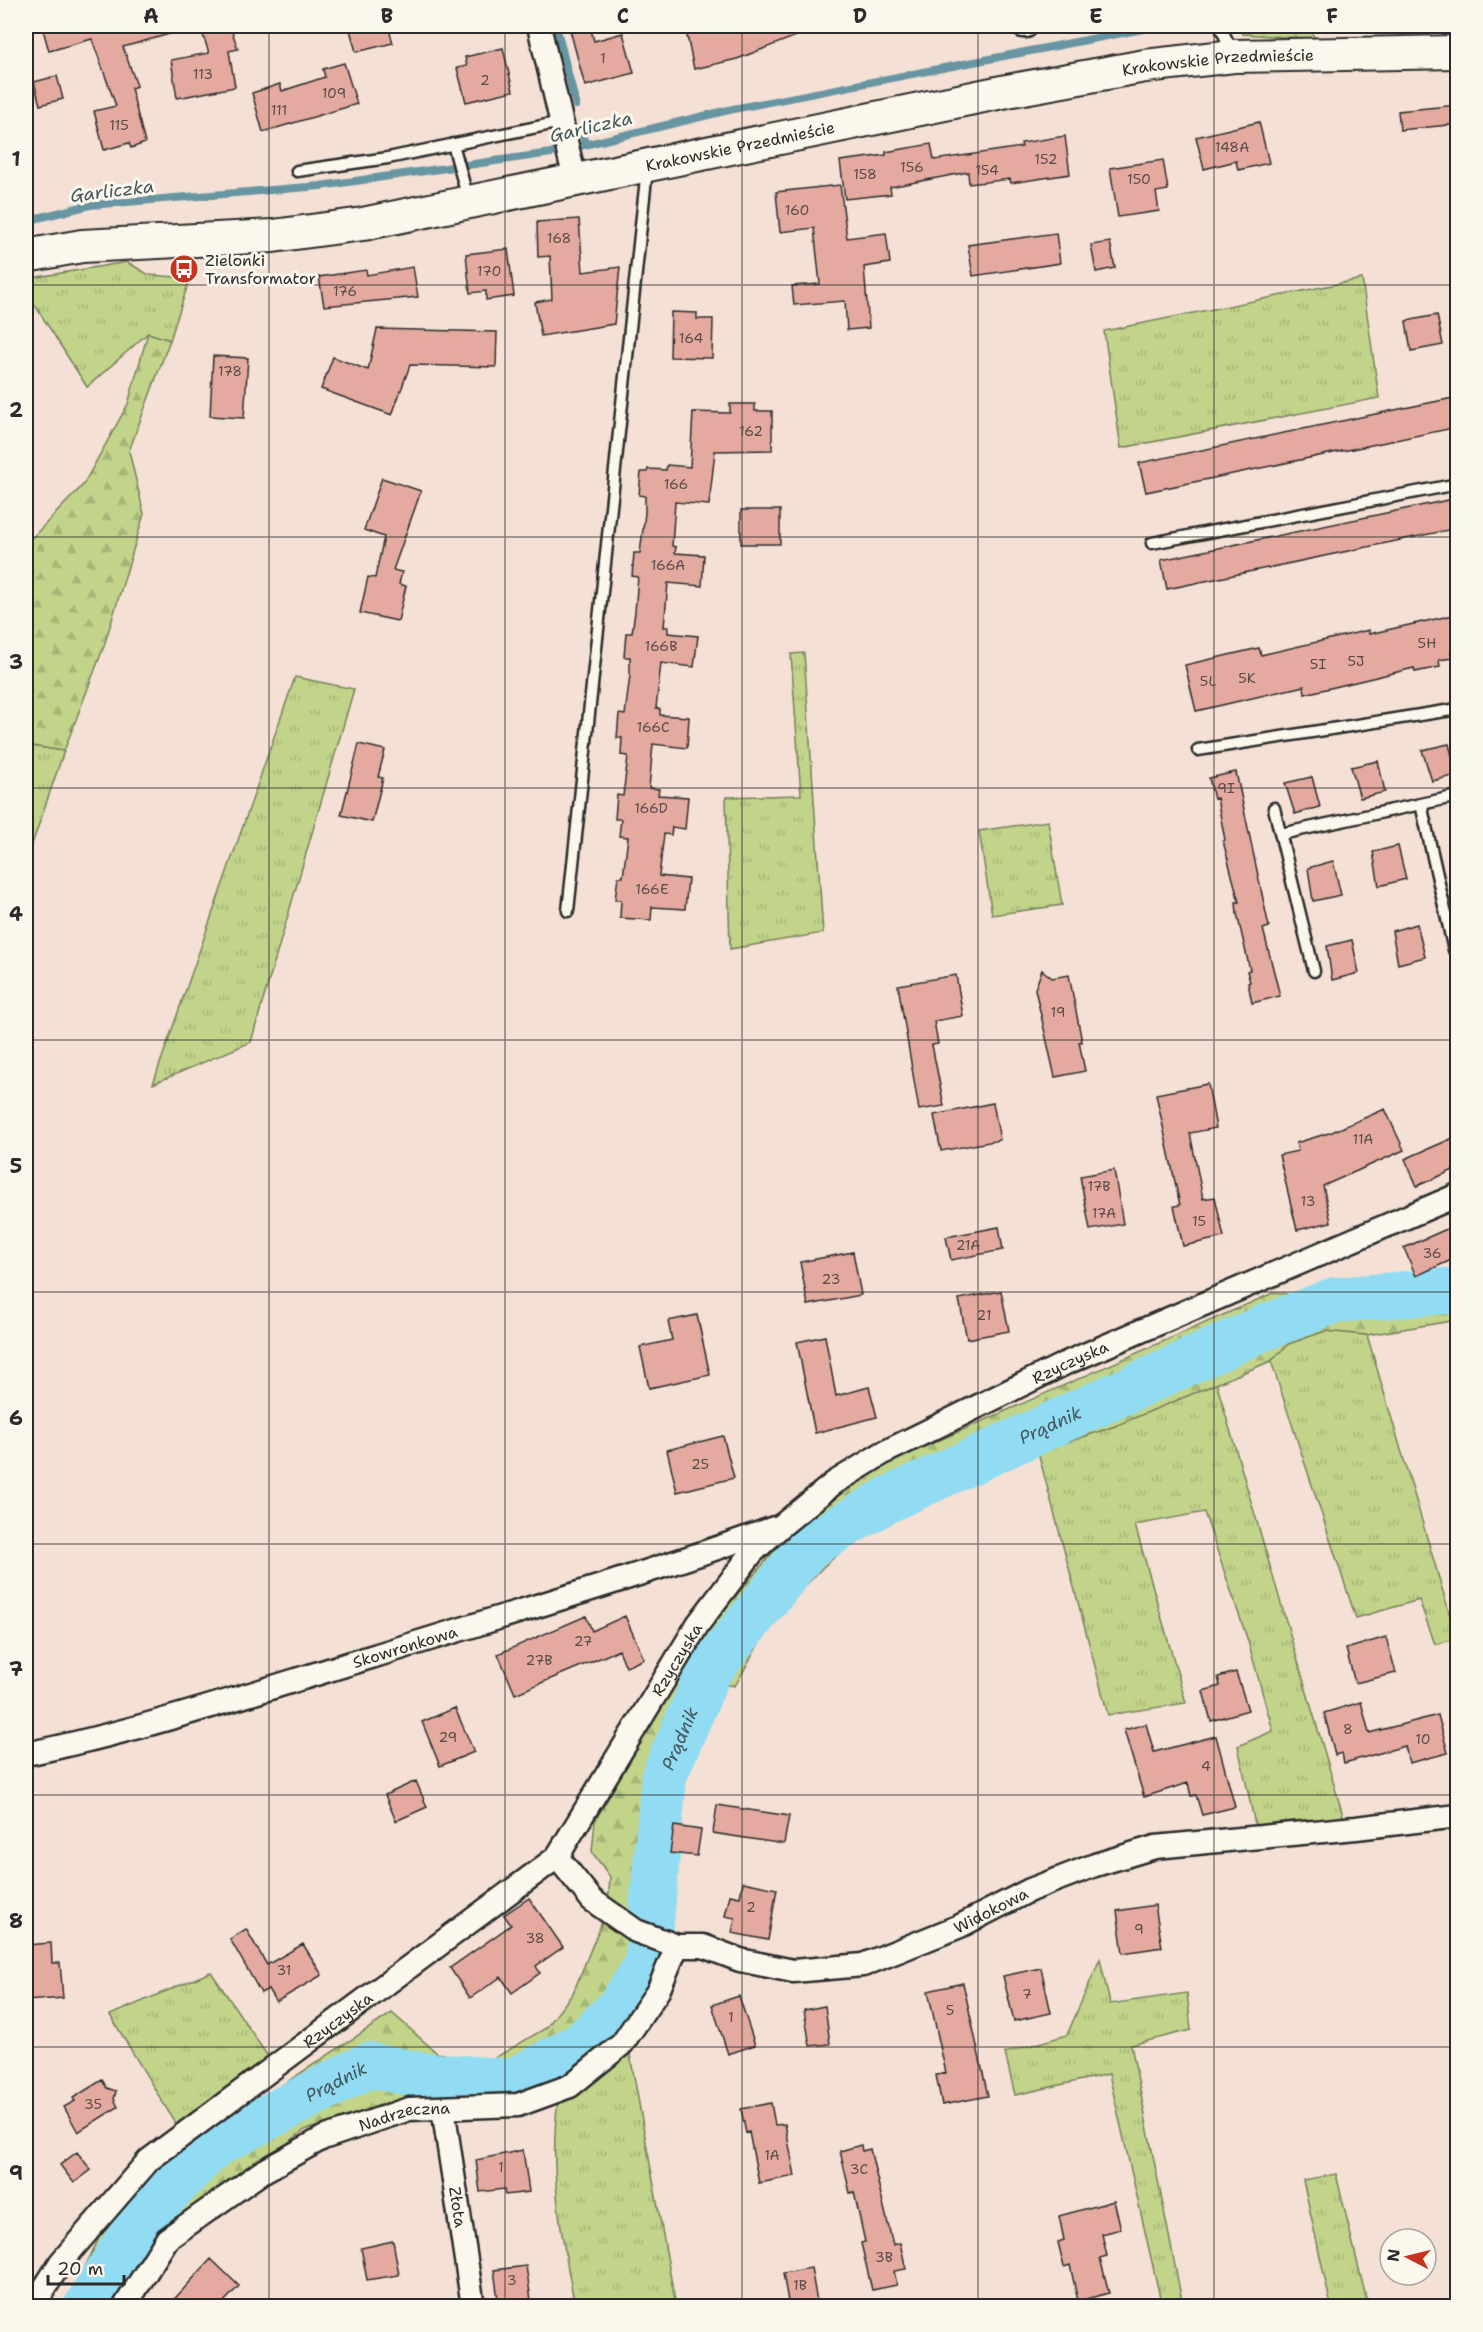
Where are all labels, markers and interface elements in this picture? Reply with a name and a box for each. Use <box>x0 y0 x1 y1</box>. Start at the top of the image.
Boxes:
text: A <box>143 3 159 29</box>
text: B <box>381 3 393 29</box>
text: C <box>617 3 629 29</box>
text: D <box>853 3 867 29</box>
text: E <box>1089 3 1103 29</box>
text: F <box>1326 3 1338 29</box>
street label: Krakowskie Przedmieście <box>1120 45 1314 81</box>
house number: 1 <box>600 49 606 67</box>
house number: 113 <box>193 65 213 83</box>
house number: 2 <box>480 71 490 89</box>
house number: 109 <box>322 84 346 102</box>
house number: 111 <box>271 101 287 119</box>
water label: Garliczka <box>547 106 635 148</box>
house number: 115 <box>109 116 129 134</box>
street label: Krakowskie Przedmieście <box>644 117 837 176</box>
house number: 148A <box>1215 138 1249 156</box>
text: 1 <box>11 146 21 172</box>
house number: 152 <box>1034 150 1058 168</box>
house number: 156 <box>900 158 924 176</box>
house number: 154 <box>975 161 999 179</box>
house number: 158 <box>853 165 877 183</box>
house number: 150 <box>1127 170 1151 188</box>
water label: Garliczka <box>69 174 155 208</box>
house number: 160 <box>785 201 809 219</box>
house number: 168 <box>547 229 571 247</box>
place label: Zielonki Transformator <box>205 250 316 289</box>
bus stop icon: Zielonki Transformator <box>168 253 200 285</box>
house number: 170 <box>477 262 501 280</box>
house number: 176 <box>333 282 357 300</box>
house number: 164 <box>679 329 703 347</box>
house number: 178 <box>218 362 242 380</box>
text: 2 <box>9 397 23 423</box>
house number: 162 <box>739 422 763 440</box>
house number: 166 <box>664 475 688 493</box>
house number: 166A <box>651 556 685 574</box>
house number: 5H <box>1418 634 1436 652</box>
house number: 166B <box>645 637 677 655</box>
text: 3 <box>9 649 23 675</box>
house number: 5J <box>1348 652 1364 670</box>
house number: 5I <box>1310 655 1326 673</box>
house number: 5K <box>1238 669 1256 687</box>
house number: 5L <box>1200 672 1216 690</box>
house number: 166C <box>637 718 669 736</box>
house number: 9I <box>1217 779 1235 797</box>
house number: 166D <box>634 799 668 817</box>
house number: 166E <box>635 880 669 898</box>
text: 4 <box>9 901 23 927</box>
house number: 19 <box>1050 1003 1066 1021</box>
house number: 11A <box>1353 1130 1373 1148</box>
text: 5 <box>10 1153 22 1179</box>
house number: 17B <box>1087 1177 1111 1195</box>
house number: 13 <box>1301 1192 1315 1210</box>
house number: 17A <box>1092 1204 1116 1222</box>
house number: 15 <box>1192 1212 1206 1230</box>
house number: 21A <box>956 1236 980 1254</box>
house number: 36 <box>1422 1244 1442 1262</box>
house number: 23 <box>822 1270 840 1288</box>
house number: 21 <box>977 1306 991 1324</box>
street label: Rzyczyska <box>1029 1336 1112 1389</box>
water label: Prądnik <box>1015 1400 1086 1450</box>
text: 6 <box>9 1405 23 1431</box>
house number: 25 <box>691 1455 709 1473</box>
street label: Rzyczyska <box>647 1619 707 1700</box>
street label: Skowronkowa <box>350 1621 460 1673</box>
house number: 27 <box>574 1632 592 1650</box>
house number: 27B <box>526 1651 552 1669</box>
text: 7 <box>9 1656 23 1682</box>
water label: Prądnik <box>656 1703 704 1774</box>
house number: 8 <box>1343 1720 1353 1738</box>
house number: 29 <box>439 1728 457 1746</box>
house number: 10 <box>1415 1730 1431 1748</box>
house number: 4 <box>1201 1757 1211 1775</box>
street label: Widokowa <box>950 1883 1032 1938</box>
house number: 2 <box>746 1898 756 1916</box>
text: 8 <box>9 1908 23 1934</box>
house number: 9 <box>1134 1920 1144 1938</box>
house number: 38 <box>525 1929 545 1947</box>
house number: 31 <box>277 1961 291 1979</box>
house number: 7 <box>1022 1985 1032 2003</box>
street label: Rzyczyska <box>299 1987 377 2053</box>
house number: 5 <box>946 2001 954 2019</box>
house number: 1 <box>728 2008 734 2026</box>
water label: Prądnik <box>301 2056 372 2108</box>
house number: 35 <box>84 2095 102 2113</box>
street label: Nadrzeczna <box>356 2098 450 2136</box>
house number: 1A <box>764 2146 780 2164</box>
house number: 1 <box>498 2158 504 2176</box>
text: 9 <box>9 2160 23 2186</box>
house number: 3C <box>850 2160 868 2178</box>
street label: Złota <box>444 2185 471 2229</box>
north arrow <box>1378 2227 1438 2287</box>
scale bar <box>48 2248 124 2286</box>
house number: 3B <box>875 2248 893 2266</box>
text: N <box>1382 2248 1405 2263</box>
text: 20 m <box>57 2257 103 2281</box>
house number: 3 <box>507 2271 517 2289</box>
house number: 1B <box>793 2276 807 2294</box>

